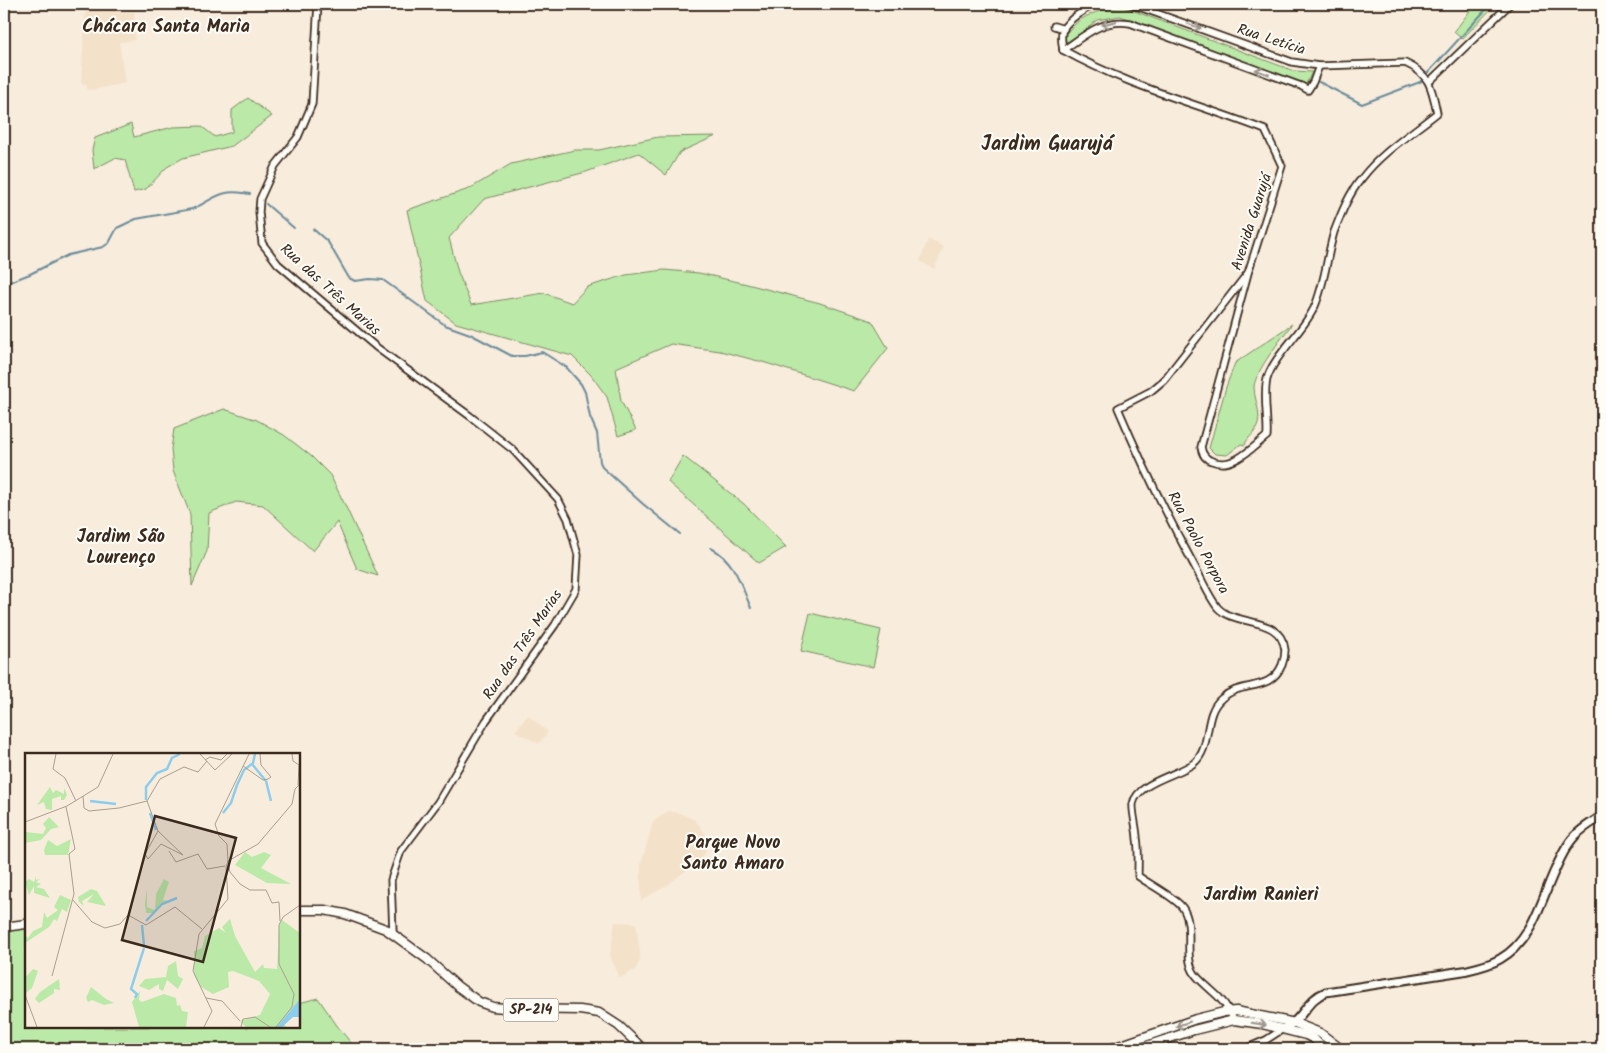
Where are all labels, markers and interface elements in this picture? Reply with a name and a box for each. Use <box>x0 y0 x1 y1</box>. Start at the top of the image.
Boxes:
district label: Chácara Santa Maria <box>82 13 250 42</box>
street label: Rua Letícia <box>1234 18 1308 62</box>
one-way arrow <box>1102 19 1118 29</box>
one-way arrow <box>1185 22 1201 31</box>
one-way arrow <box>1255 67 1271 76</box>
district label: Jardim Guarujá <box>981 129 1115 161</box>
street label: Avenida Guarujá <box>1225 169 1280 274</box>
street label: Rua das Três Marias <box>274 238 386 342</box>
street label: Rua Paolo Porpora <box>1161 487 1235 599</box>
district label: Jardim São Lourenço <box>77 523 165 573</box>
street label: Rua das Três Marias <box>477 584 569 705</box>
inset map <box>25 753 300 1028</box>
district label: Parque Novo Santo Amaro <box>682 829 784 879</box>
district label: Jardim Ranieri <box>1203 881 1319 910</box>
road number: SP-214 <box>504 998 558 1022</box>
one-way arrow <box>1250 1019 1266 1029</box>
one-way arrow <box>1176 1020 1191 1029</box>

